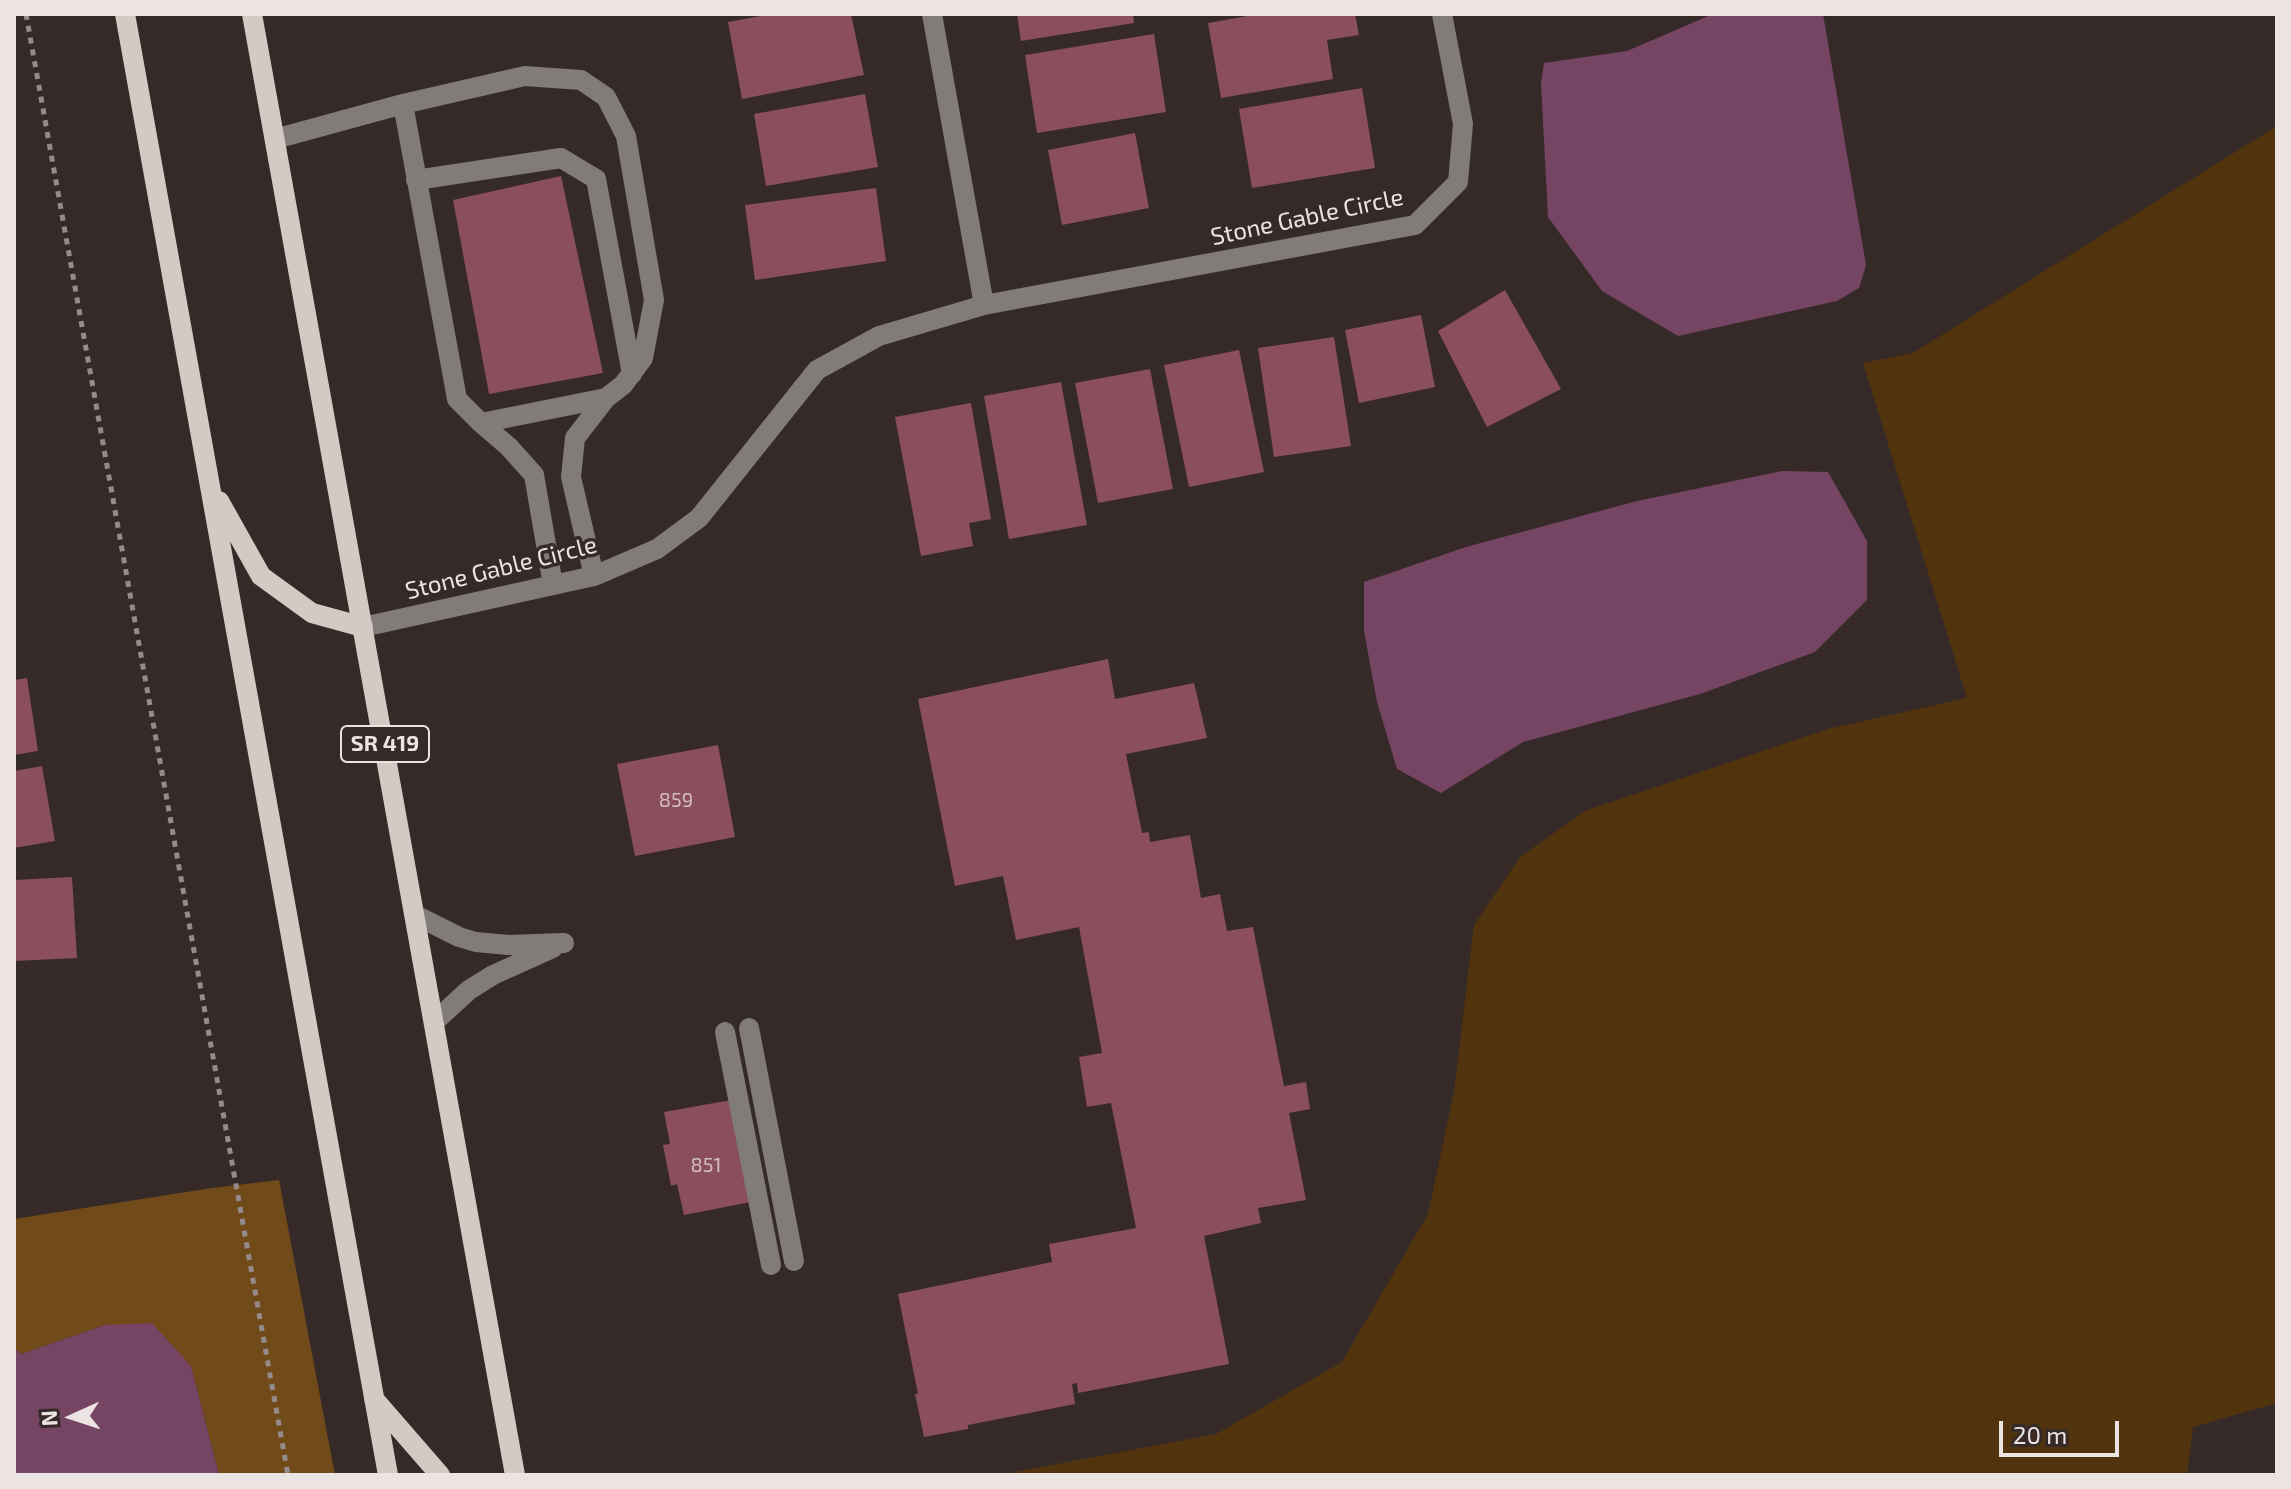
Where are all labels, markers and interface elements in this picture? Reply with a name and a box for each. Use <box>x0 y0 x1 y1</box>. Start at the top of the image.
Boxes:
street label: Stone Gable Circle <box>1208 183 1406 251</box>
street label: Stone Gable Circle <box>402 530 600 606</box>
road number: SR 419 <box>341 726 429 762</box>
house number: 859 <box>659 788 693 812</box>
house number: 851 <box>691 1153 721 1177</box>
north arrow <box>32 1377 112 1457</box>
scale bar <box>2003 1405 2123 1455</box>
text: N <box>35 1410 61 1427</box>
text: 20 m <box>2013 1420 2067 1449</box>

